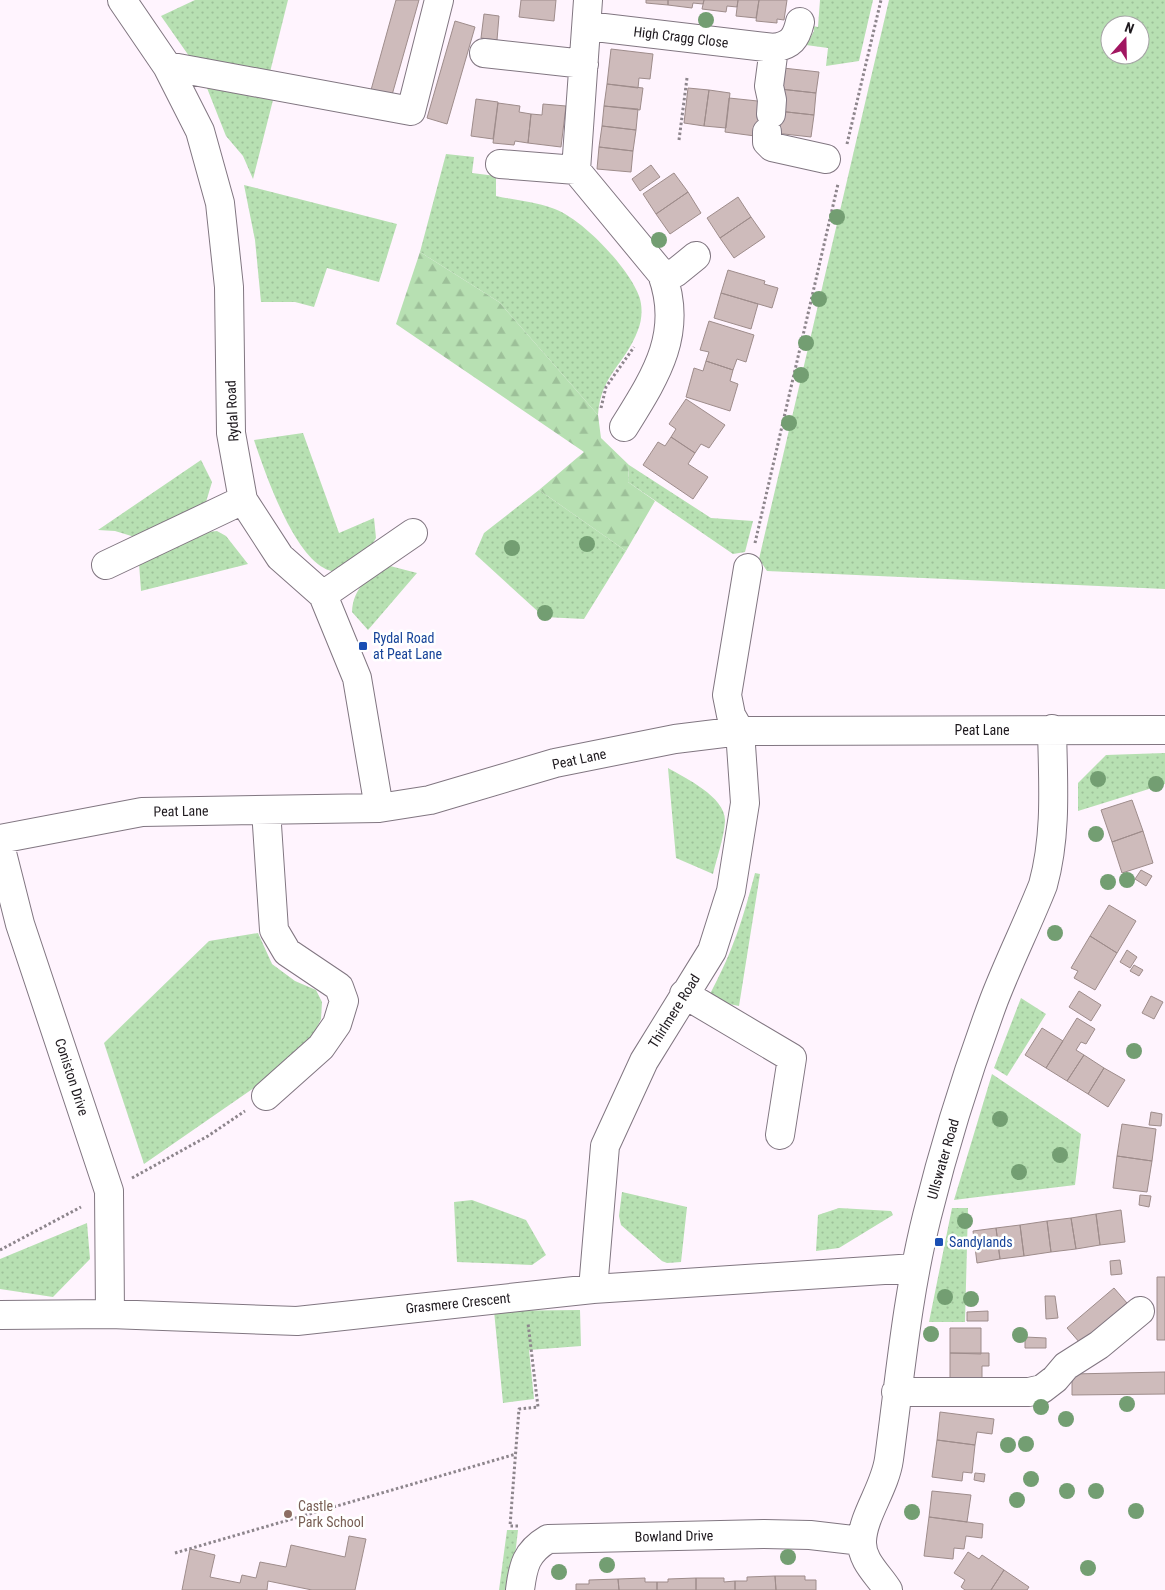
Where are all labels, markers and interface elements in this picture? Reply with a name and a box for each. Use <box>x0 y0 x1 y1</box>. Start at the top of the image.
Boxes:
north arrow <box>1100 15 1150 65</box>
text: N <box>1123 19 1136 37</box>
street label: High Cragg Close <box>633 23 730 51</box>
street label: Rydal Road <box>222 380 242 442</box>
place label: Rydal Road at Peat Lane <box>373 630 443 662</box>
marker: Rydal Road at Peat Lane <box>357 640 369 652</box>
street label: Peat Lane <box>954 722 1010 738</box>
street label: Peat Lane <box>550 745 608 773</box>
street label: Peat Lane <box>153 803 209 819</box>
street label: Thirlmere Road <box>645 971 703 1051</box>
street label: Coniston Drive <box>52 1036 92 1118</box>
street label: Ullswater Road <box>924 1117 962 1201</box>
place label: Sandylands <box>949 1234 1013 1250</box>
marker: Sandylands <box>933 1236 945 1248</box>
street label: Grasmere Crescent <box>405 1290 511 1316</box>
place label: Castle Park School <box>298 1498 364 1530</box>
marker: Castle Park School <box>282 1508 294 1520</box>
street label: Bowland Drive <box>635 1527 714 1545</box>

